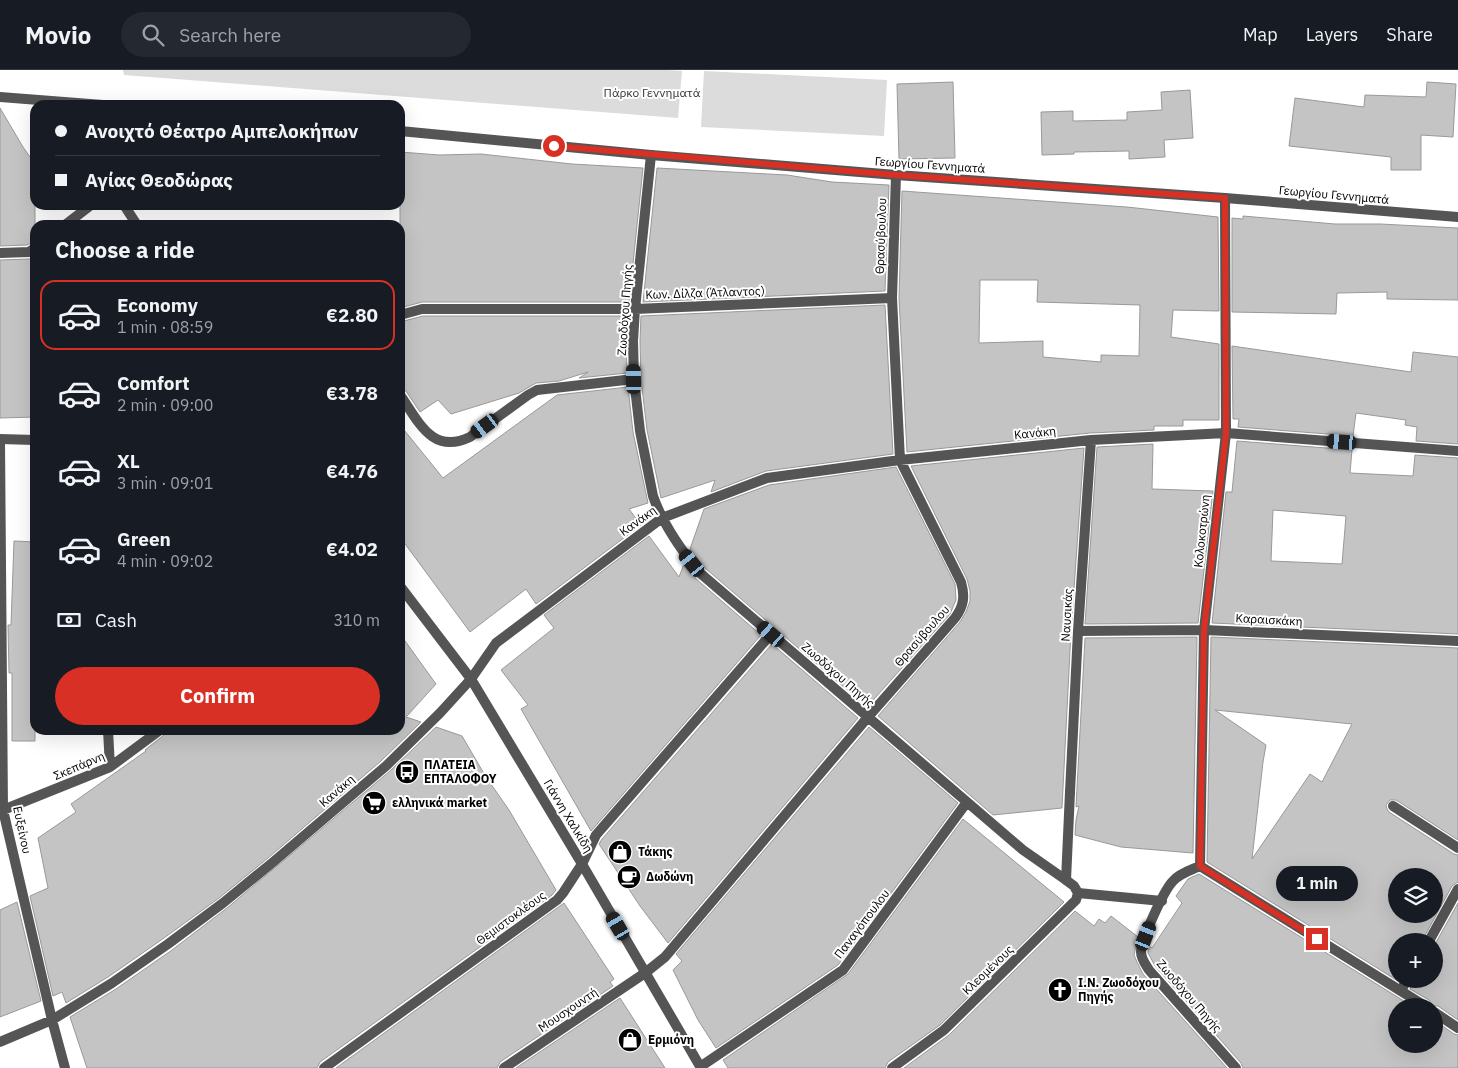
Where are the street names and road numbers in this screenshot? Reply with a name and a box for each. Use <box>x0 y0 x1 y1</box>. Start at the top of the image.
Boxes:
street label: Γεωργίου Γεννηματά <box>874 153 986 176</box>
street label: Γεωργίου Γεννηματά <box>1278 182 1390 207</box>
street label: Θρασύβουλου <box>872 198 889 274</box>
street label: Ζωοδόχου Πηγής <box>614 264 635 356</box>
street label: Κων. Δίλζα (Άτλαντος) <box>645 283 765 302</box>
street label: Κανάκη <box>1013 423 1057 442</box>
street label: Κολοκοτρώνη <box>1190 494 1213 568</box>
street label: Κανάκη <box>616 502 659 539</box>
street label: Ναυσικάς <box>1058 588 1075 642</box>
street label: Θρασύβουλου <box>891 602 952 669</box>
street label: Καραισκάκη <box>1235 610 1303 629</box>
street label: Ζωοδόχου Πηγής <box>799 639 878 710</box>
street label: Σκεπάρνη <box>51 748 107 783</box>
street label: Κανάκη <box>316 771 357 810</box>
street label: Γιάννη Χαλκίδη <box>541 776 596 855</box>
street label: Ευξείνου <box>10 805 35 855</box>
street label: Παναγόπουλου <box>831 886 893 961</box>
street label: Θεμιστοκλέους <box>473 887 549 948</box>
street label: Κλεομένους <box>959 941 1016 998</box>
street label: Ζωοδόχου Πηγής <box>1154 956 1225 1035</box>
street label: Μουσχουντή <box>535 984 600 1035</box>

